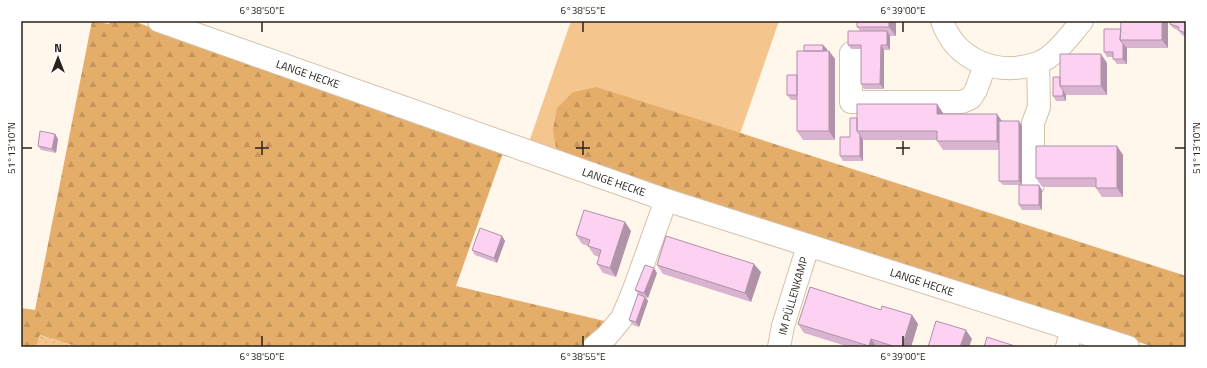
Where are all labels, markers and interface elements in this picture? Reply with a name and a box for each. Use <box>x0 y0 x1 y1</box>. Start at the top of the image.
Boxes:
text: 6°38'50"E <box>240 3 285 18</box>
text: 6°38'55"E <box>561 3 606 18</box>
text: 6°39'00"E <box>881 3 926 18</box>
north arrow <box>38 38 78 78</box>
text: N <box>54 40 62 56</box>
street label: LANGE HECKE <box>274 56 342 92</box>
text: 51°13'10"N <box>4 122 19 174</box>
text: 51°13'10"N <box>1189 122 1204 174</box>
street label: LANGE HECKE <box>580 164 648 200</box>
street label: IM PÜLLENKAMP <box>774 255 812 337</box>
street label: LANGE HECKE <box>888 264 956 300</box>
text: 6°38'50"E <box>240 349 285 364</box>
text: 6°38'55"E <box>561 349 606 364</box>
text: 6°39'00"E <box>881 349 926 364</box>

